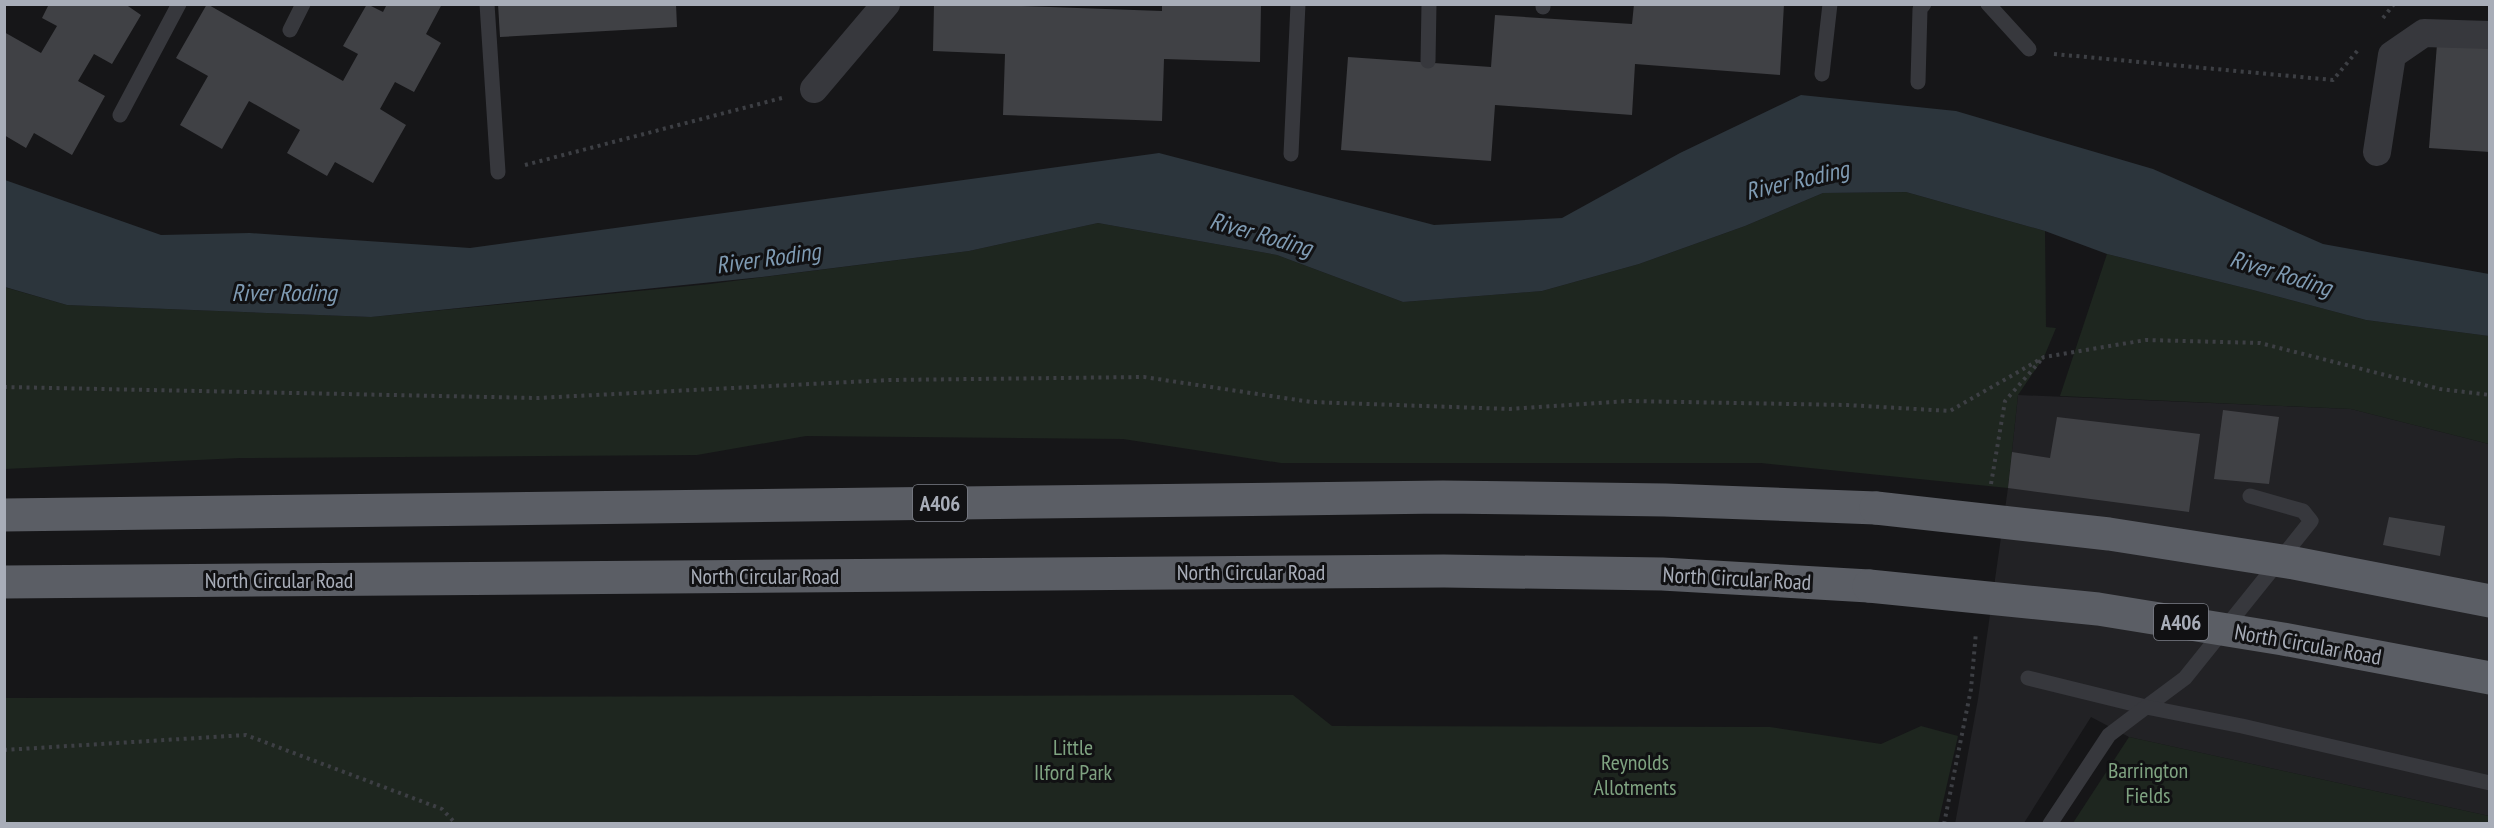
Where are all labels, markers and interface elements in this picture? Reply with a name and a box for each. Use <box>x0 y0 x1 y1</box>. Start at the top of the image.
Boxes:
water label: River Roding <box>1742 153 1853 207</box>
water label: River Roding <box>1206 205 1317 264</box>
water label: River Roding <box>714 235 824 281</box>
water label: River Roding <box>2226 243 2337 304</box>
water label: River Roding <box>231 277 338 308</box>
road number: A406 <box>913 485 967 521</box>
street label: North Circular Road <box>1177 558 1325 586</box>
street label: North Circular Road <box>1662 560 1812 596</box>
street label: North Circular Road <box>691 562 839 590</box>
street label: North Circular Road <box>205 566 353 594</box>
road number: A406 <box>2154 604 2208 640</box>
street label: North Circular Road <box>2232 617 2384 671</box>
park label: Little Ilford Park <box>1034 733 1113 786</box>
park label: Reynolds Allotments <box>1594 748 1676 801</box>
park label: Barrington Fields <box>2108 756 2188 809</box>

